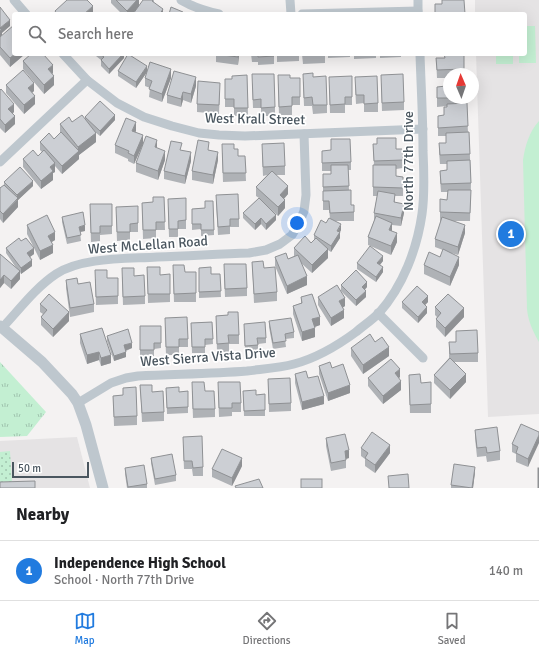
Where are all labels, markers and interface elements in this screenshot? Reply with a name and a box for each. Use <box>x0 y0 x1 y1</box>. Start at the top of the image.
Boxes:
search box <box>12 12 527 56</box>
icon: search <box>26 23 48 45</box>
text: Search here <box>58 25 134 43</box>
north arrow <box>443 68 479 104</box>
street label: West Krall Street <box>205 110 306 128</box>
street label: North 77th Drive <box>400 111 417 211</box>
your location <box>287 213 307 233</box>
pin: 1 <box>498 219 524 249</box>
street label: West McLellan Road <box>87 232 209 258</box>
street label: West Sierra Vista Drive <box>140 344 276 370</box>
scale bar <box>12 460 89 479</box>
text: 50 m <box>18 462 41 475</box>
text: Nearby <box>16 504 69 525</box>
text: Independence High School <box>54 554 226 572</box>
text: 1 <box>25 563 33 579</box>
text: 140 m <box>489 563 523 579</box>
text: School · North 77th Drive <box>54 572 194 588</box>
tab: Map <box>74 610 96 647</box>
tab: Directions <box>243 610 291 647</box>
tab: Saved <box>438 610 465 647</box>

